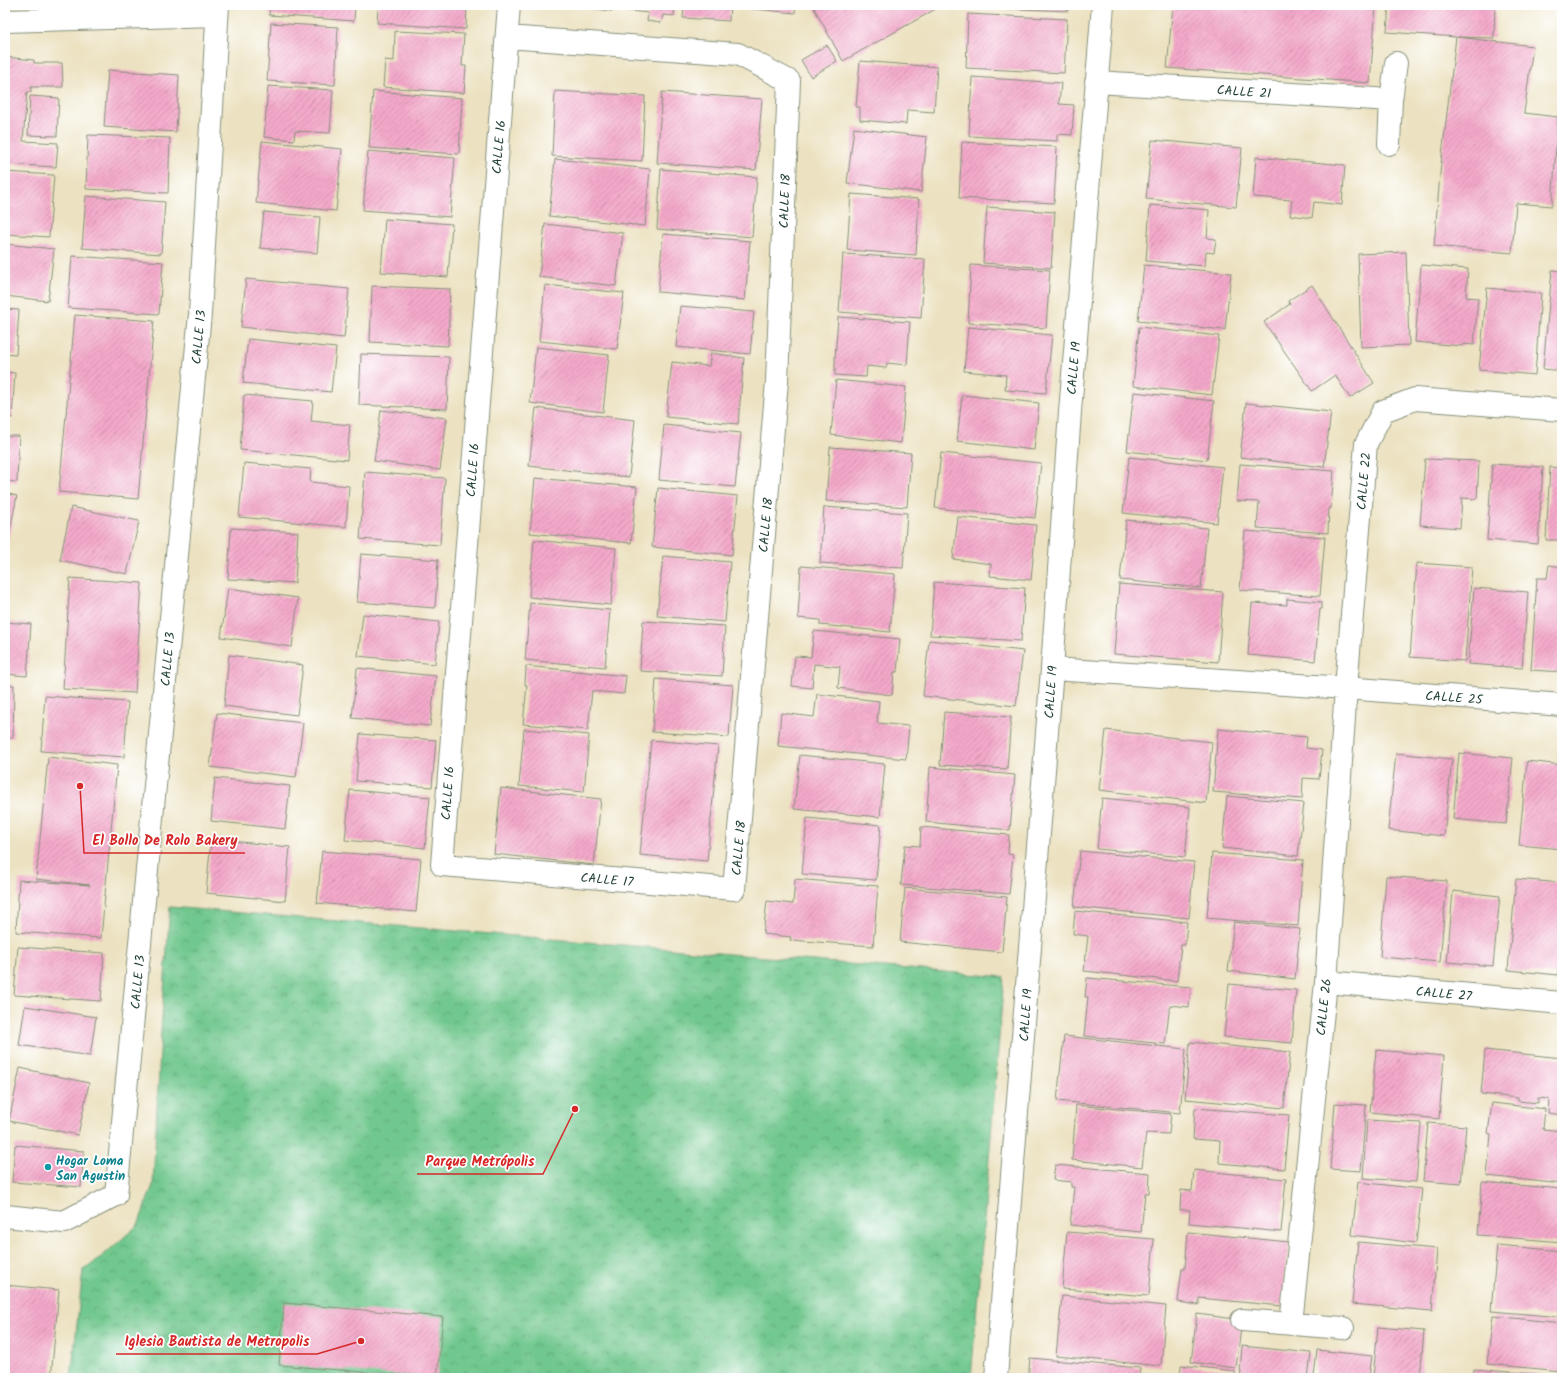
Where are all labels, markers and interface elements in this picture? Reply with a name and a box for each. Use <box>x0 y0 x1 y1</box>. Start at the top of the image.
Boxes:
street label: CALLE 21 <box>1216 80 1272 105</box>
street label: CALLE 16 <box>487 119 512 175</box>
street label: CALLE 18 <box>774 173 797 229</box>
street label: CALLE 13 <box>187 309 212 365</box>
street label: CALLE 19 <box>1062 340 1087 396</box>
street label: CALLE 16 <box>461 442 486 498</box>
street label: CALLE 22 <box>1352 451 1377 511</box>
street label: CALLE 18 <box>754 497 779 553</box>
street label: CALLE 13 <box>156 631 181 687</box>
street label: CALLE 19 <box>1039 664 1064 719</box>
street label: CALLE 25 <box>1425 686 1484 711</box>
street label: CALLE 16 <box>436 765 461 821</box>
street label: CALLE 18 <box>727 820 752 876</box>
callout: El Bollo De Rolo Bakery <box>84 827 245 853</box>
text: El Bollo De Rolo Bakery <box>93 830 238 852</box>
street label: CALLE 17 <box>580 868 635 893</box>
street label: CALLE 13 <box>126 954 151 1010</box>
street label: CALLE 26 <box>1311 977 1338 1037</box>
street label: CALLE 27 <box>1415 982 1474 1007</box>
street label: CALLE 19 <box>1014 987 1039 1042</box>
callout: Parque Metrópolis <box>417 1148 543 1174</box>
place label: Hogar Loma San Agustin <box>56 1151 125 1187</box>
text: Parque Metrópolis <box>425 1151 535 1173</box>
marker: Hogar Loma San Agustin <box>43 1162 53 1172</box>
callout: Iglesia Bautista de Metropolis <box>116 1328 317 1354</box>
text: Iglesia Bautista de Metropolis <box>124 1331 310 1353</box>

